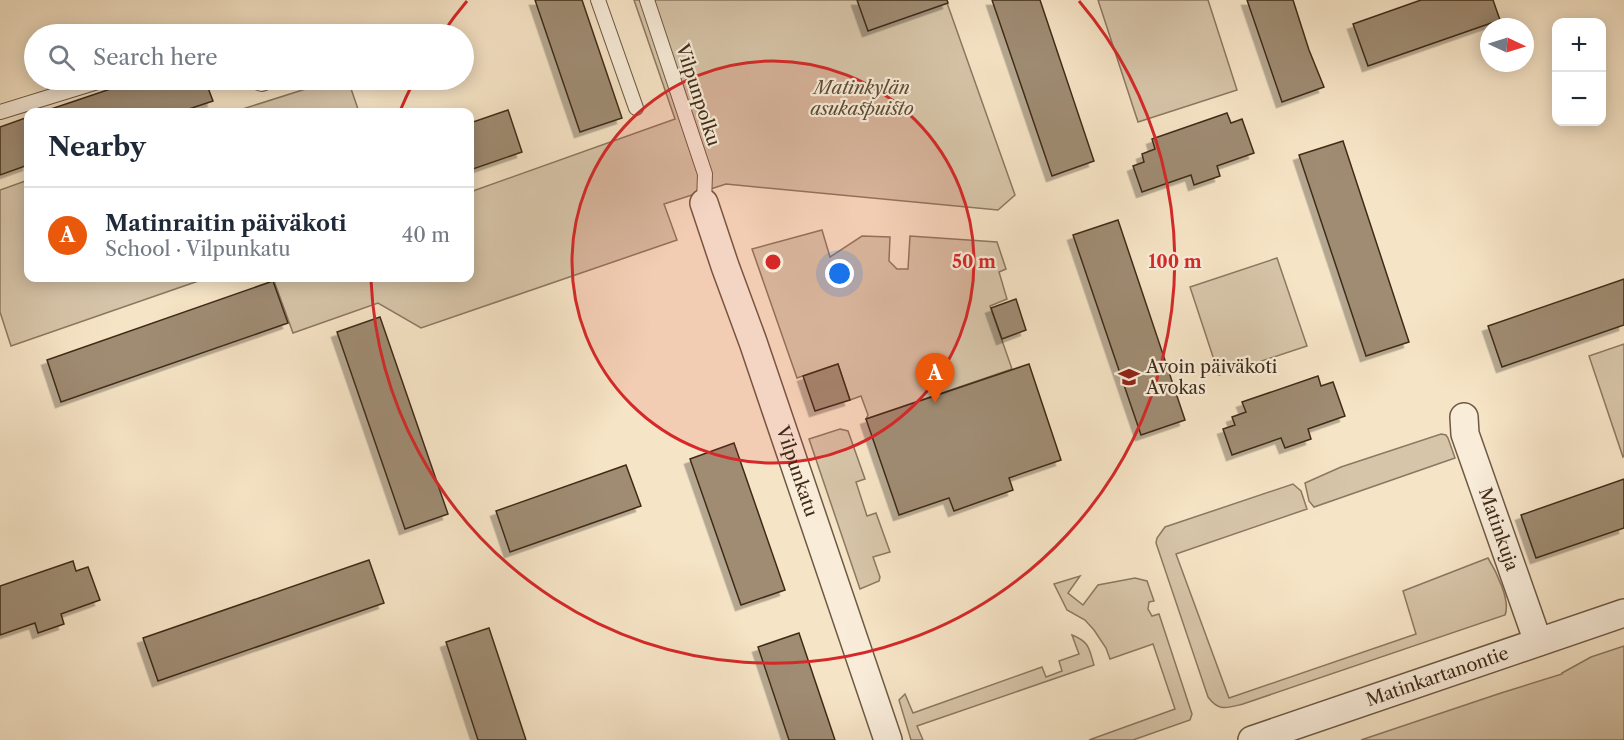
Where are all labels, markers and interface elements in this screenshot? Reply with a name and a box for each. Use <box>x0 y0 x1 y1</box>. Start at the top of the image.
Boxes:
north arrow <box>1480 18 1534 72</box>
map controls <box>1552 18 1606 126</box>
button: + <box>1552 18 1606 72</box>
search box <box>24 24 474 90</box>
street label: Vilpunpolku <box>671 40 725 149</box>
icon: search <box>45 41 78 74</box>
text: Search here <box>93 44 218 71</box>
button: − <box>1552 72 1606 126</box>
park label: Matinkylän asukaspuisto <box>810 77 914 120</box>
text: Nearby <box>48 131 146 163</box>
text: Matinraitin päiväkoti <box>105 210 347 237</box>
text: A <box>60 223 75 247</box>
text: 40 m <box>402 223 450 247</box>
text: School · Vilpunkatu <box>105 237 291 261</box>
text: 50 m <box>952 251 996 273</box>
text: 100 m <box>1148 251 1202 273</box>
centre of rings <box>763 252 783 272</box>
your location <box>825 259 854 288</box>
pin: A <box>916 354 954 403</box>
place label: Avoin päiväkoti Avokas <box>1145 356 1278 399</box>
school or university icon: Avoin päiväkoti Avokas <box>1117 365 1141 389</box>
street label: Vilpunkatu <box>771 422 822 520</box>
street label: Matinkuja <box>1474 485 1523 574</box>
street label: Matinkartanontie <box>1363 642 1512 711</box>

